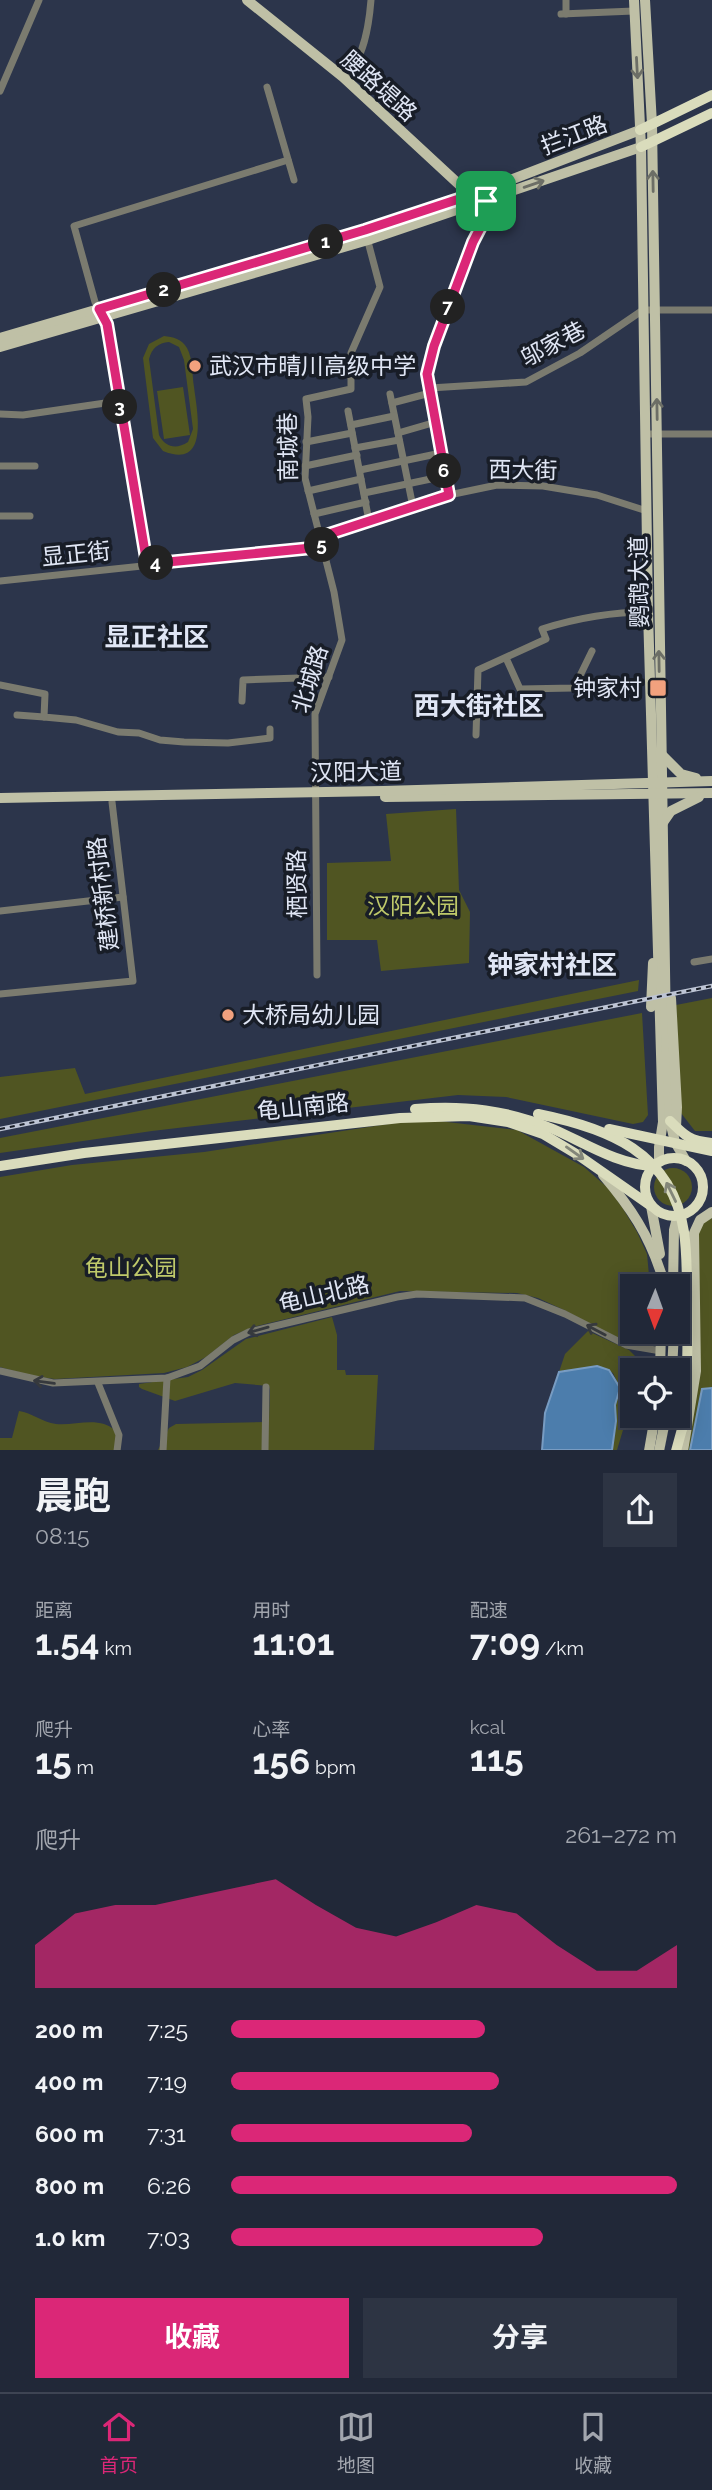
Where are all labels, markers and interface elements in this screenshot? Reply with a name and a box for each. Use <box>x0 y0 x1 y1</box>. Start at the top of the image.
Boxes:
street label: 腰路堤路 <box>336 45 423 126</box>
one-way arrow <box>631 56 644 79</box>
street label: 拦江路 <box>537 110 611 160</box>
one-way arrow <box>646 170 660 193</box>
pin <box>456 171 516 231</box>
one-way arrow <box>522 177 544 189</box>
icon: arrive <box>467 182 505 220</box>
pin: 1 <box>308 224 344 260</box>
text: 1 <box>321 230 330 252</box>
pin: 2 <box>146 272 182 308</box>
text: 2 <box>158 278 169 300</box>
pin: 7 <box>430 290 466 324</box>
text: 7 <box>442 295 453 317</box>
street label: 邬家巷 <box>516 315 590 372</box>
place label: 武汉市晴川高级中学 <box>209 352 416 379</box>
marker: 武汉市晴川高级中学 <box>187 358 203 374</box>
pin: 3 <box>102 390 138 424</box>
text: 3 <box>114 395 125 417</box>
one-way arrow <box>650 398 664 421</box>
street label: 南城巷 <box>273 412 302 482</box>
pin: 6 <box>426 454 462 489</box>
street label: 西大街 <box>488 455 558 484</box>
text: 6 <box>438 459 449 481</box>
pin: 5 <box>304 528 340 562</box>
text: 5 <box>316 533 327 555</box>
street label: 显正街 <box>40 536 112 571</box>
street label: 鹦鹉大道 <box>624 536 653 628</box>
pin: 4 <box>138 546 174 580</box>
text: 4 <box>150 551 161 573</box>
district label: 显正社区 <box>105 622 209 652</box>
street label: 北城路 <box>287 642 333 716</box>
one-way arrow <box>653 650 666 673</box>
place label: 钟家村 <box>573 674 642 701</box>
marker: 钟家村 <box>648 678 668 698</box>
district label: 西大街社区 <box>414 691 544 721</box>
street label: 汉阳大道 <box>310 757 402 786</box>
street label: 建桥新村路 <box>82 835 123 953</box>
street label: 栖贤路 <box>282 849 311 919</box>
park label: 汉阳公园 <box>367 892 459 919</box>
district label: 钟家村社区 <box>487 950 617 980</box>
place label: 大桥局幼儿园 <box>242 1001 380 1028</box>
marker: 大桥局幼儿园 <box>220 1007 236 1023</box>
street label: 龟山南路 <box>256 1088 350 1125</box>
one-way arrow <box>565 1146 584 1160</box>
one-way arrow <box>663 1182 677 1203</box>
park label: 龟山公园 <box>85 1254 177 1281</box>
street label: 龟山北路 <box>276 1270 372 1317</box>
north arrow <box>620 1274 690 1344</box>
map controls <box>620 1274 690 1428</box>
one-way arrow <box>587 1323 607 1337</box>
one-way arrow <box>247 1325 269 1338</box>
button: locate <box>620 1358 690 1428</box>
one-way arrow <box>33 1375 56 1388</box>
text: 晨跑 <box>35 1473 111 1518</box>
button: share <box>603 1473 677 1547</box>
text: 08:15 <box>35 1522 89 1549</box>
text: 距离 <box>35 1599 73 1621</box>
text: 用时 <box>252 1599 290 1621</box>
text: 配速 <box>470 1599 508 1621</box>
text: 1.54 <box>35 1622 100 1663</box>
text: 11:01 <box>252 1622 334 1663</box>
text: 7:09 <box>470 1622 540 1663</box>
text: km <box>100 1637 132 1659</box>
text: /km <box>540 1637 584 1659</box>
text: kcal <box>470 1716 505 1738</box>
text: 爬升 <box>35 1718 73 1740</box>
text: 心率 <box>252 1718 290 1740</box>
text: 115 <box>470 1738 524 1779</box>
text: 15 <box>35 1741 72 1782</box>
text: 156 <box>252 1741 310 1782</box>
text: m <box>72 1756 94 1778</box>
text: bpm <box>310 1756 356 1778</box>
text: 261–272 m <box>565 1821 677 1848</box>
text: 爬升 <box>35 1826 81 1853</box>
text: 200 m <box>35 2016 103 2043</box>
text: 7:25 <box>147 2016 188 2043</box>
text: 400 m <box>35 2068 103 2095</box>
text: 7:19 <box>147 2068 187 2095</box>
text: 600 m <box>35 2120 104 2147</box>
text: 7:31 <box>147 2120 186 2147</box>
text: 800 m <box>35 2172 104 2199</box>
text: 6:26 <box>147 2172 191 2199</box>
text: 1.0 km <box>35 2224 105 2251</box>
text: 7:03 <box>147 2224 190 2251</box>
button: 收藏 <box>35 2298 349 2378</box>
button: 分享 <box>363 2298 677 2378</box>
tab: 首页 <box>100 2408 138 2477</box>
tab: 地图 <box>337 2408 375 2477</box>
tab: 收藏 <box>574 2408 612 2477</box>

